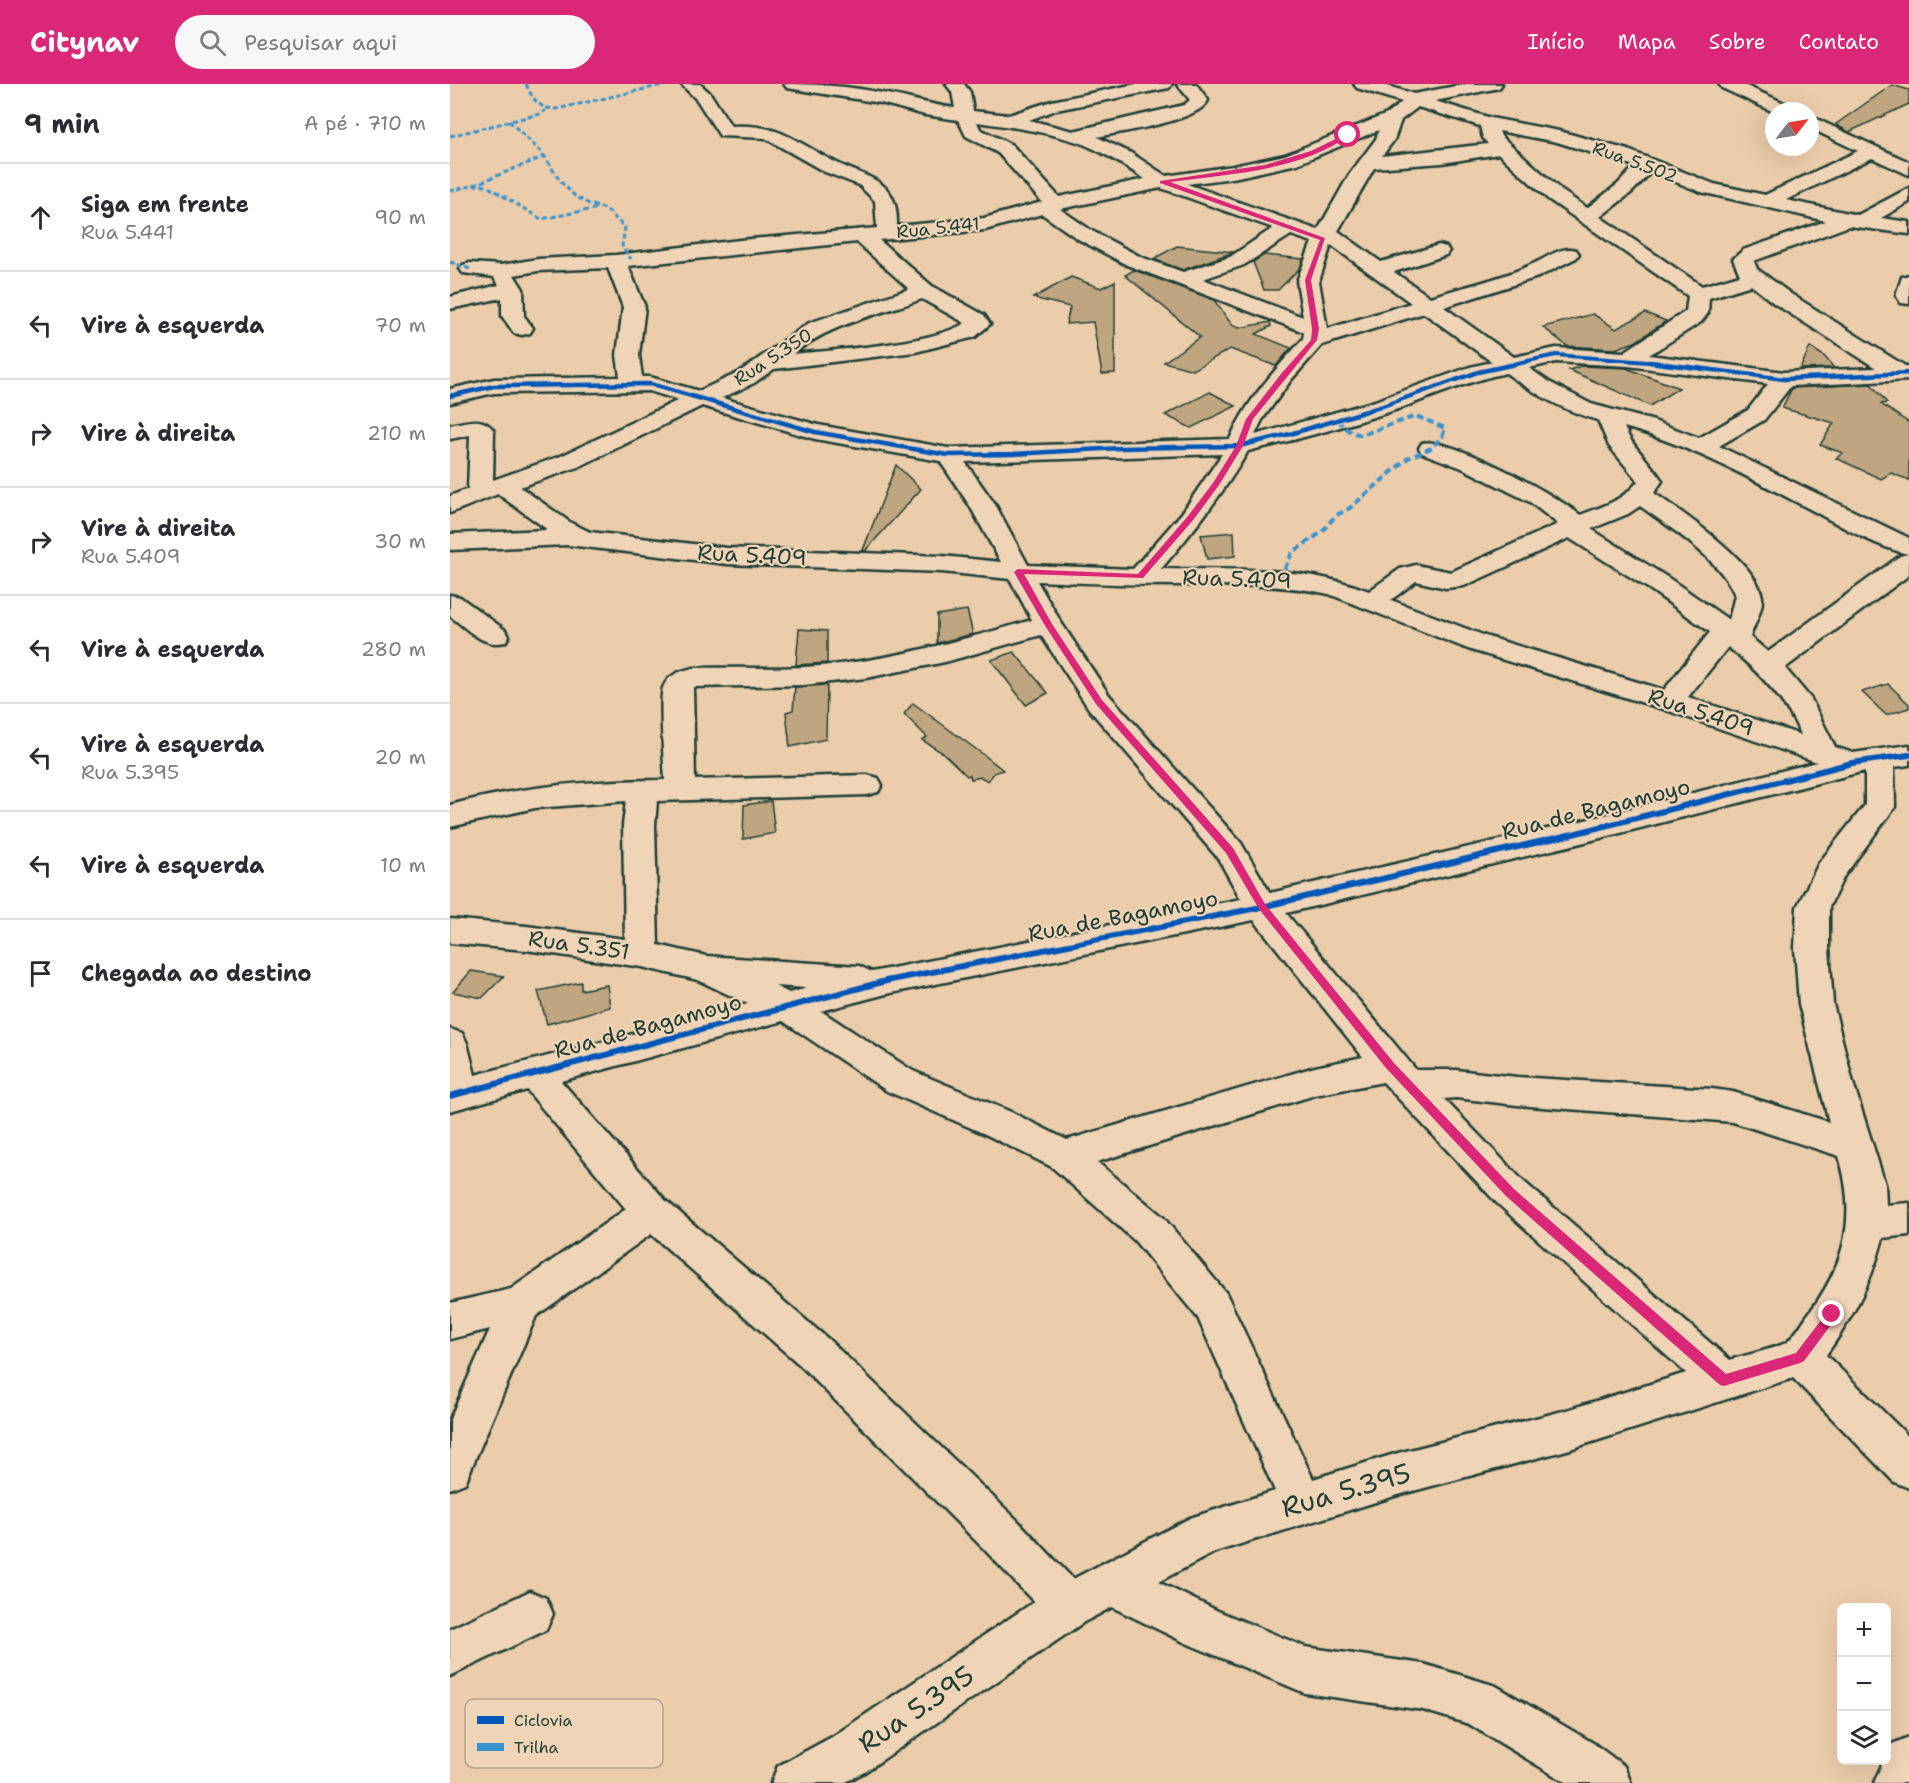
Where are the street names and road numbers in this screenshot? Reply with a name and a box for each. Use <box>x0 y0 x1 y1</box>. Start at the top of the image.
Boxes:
street label: Rua 5.502 <box>1589 136 1681 188</box>
street label: Rua 5.441 <box>895 212 981 244</box>
street label: Rua 5.350 <box>729 323 817 391</box>
street label: Rua 5.409 <box>697 538 807 572</box>
street label: Rua 5.409 <box>1182 563 1292 595</box>
street label: Rua 5.409 <box>1644 681 1758 743</box>
street label: Rua de Bagamoyo <box>1499 772 1693 846</box>
street label: Rua de Bagamoyo <box>1025 883 1221 949</box>
street label: Rua 5.351 <box>527 924 631 966</box>
street label: Rua de Bagamoyo <box>551 987 745 1065</box>
street label: Rua 5.395 <box>1277 1454 1415 1526</box>
street label: Rua 5.395 <box>851 1657 981 1761</box>

